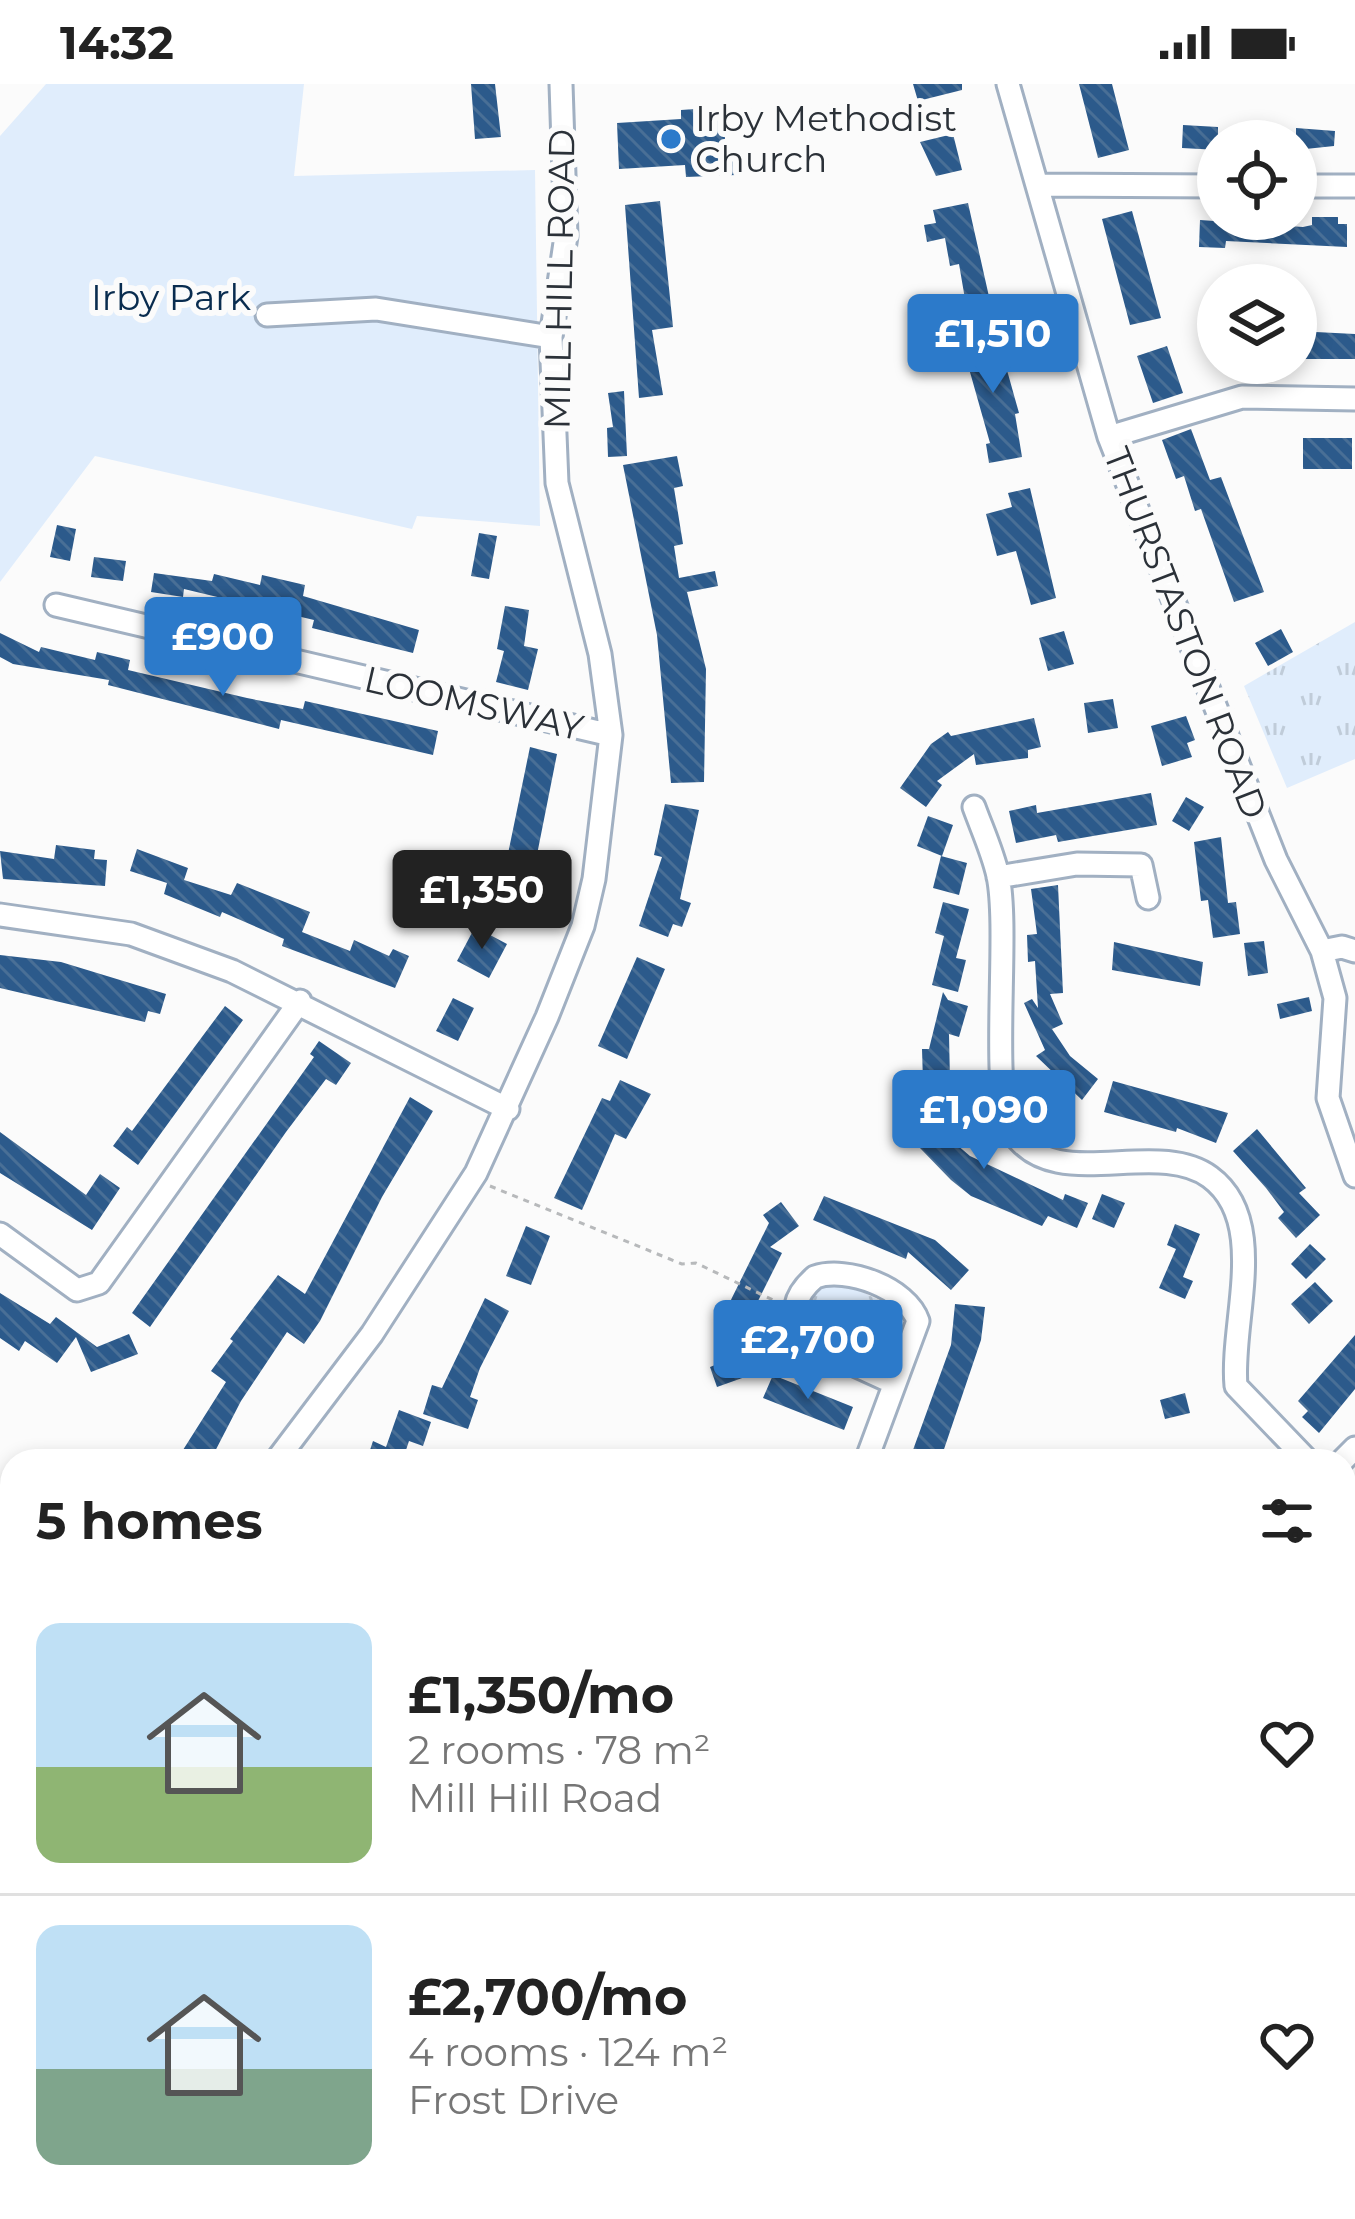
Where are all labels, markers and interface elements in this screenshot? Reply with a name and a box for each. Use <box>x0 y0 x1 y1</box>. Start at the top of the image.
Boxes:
text: 14:32 <box>60 15 174 70</box>
place label: Irby Methodist Church <box>695 96 957 181</box>
map controls <box>1197 120 1317 384</box>
button: locate <box>1197 120 1317 240</box>
marker: Irby Methodist Church <box>658 126 684 152</box>
street label: MILL HILL ROAD <box>534 128 584 430</box>
button: layers <box>1197 264 1317 384</box>
park label: Irby Park <box>91 275 252 319</box>
pin: £1,510 <box>895 294 1091 396</box>
text: £1,510 <box>934 309 1052 357</box>
street label: THURSTASTON ROAD <box>1095 441 1277 825</box>
pin: £900 <box>152 597 294 699</box>
text: £900 <box>171 612 275 660</box>
street label: LOOMSWAY <box>360 656 588 750</box>
pin: £1,350 <box>384 850 580 952</box>
text: £1,350 <box>420 865 544 913</box>
pin: £1,090 <box>886 1070 1082 1172</box>
text: £1,090 <box>919 1085 1049 1133</box>
pin: £2,700 <box>710 1300 906 1402</box>
text: £2,700 <box>740 1315 876 1363</box>
icon: filters <box>1254 1488 1320 1554</box>
text: 5 homes <box>36 1490 263 1552</box>
text: £1,350/mo <box>408 1664 674 1726</box>
icon: home <box>132 1671 276 1815</box>
icon: heart <box>1254 1710 1320 1776</box>
text: 2 rooms · 78 m² <box>408 1726 711 1774</box>
text: Mill Hill Road <box>408 1774 662 1822</box>
text: £2,700/mo <box>408 1966 687 2028</box>
icon: home <box>132 1973 276 2117</box>
icon: heart <box>1254 2012 1320 2078</box>
text: 4 rooms · 124 m² <box>408 2028 728 2076</box>
text: Frost Drive <box>408 2076 619 2124</box>

